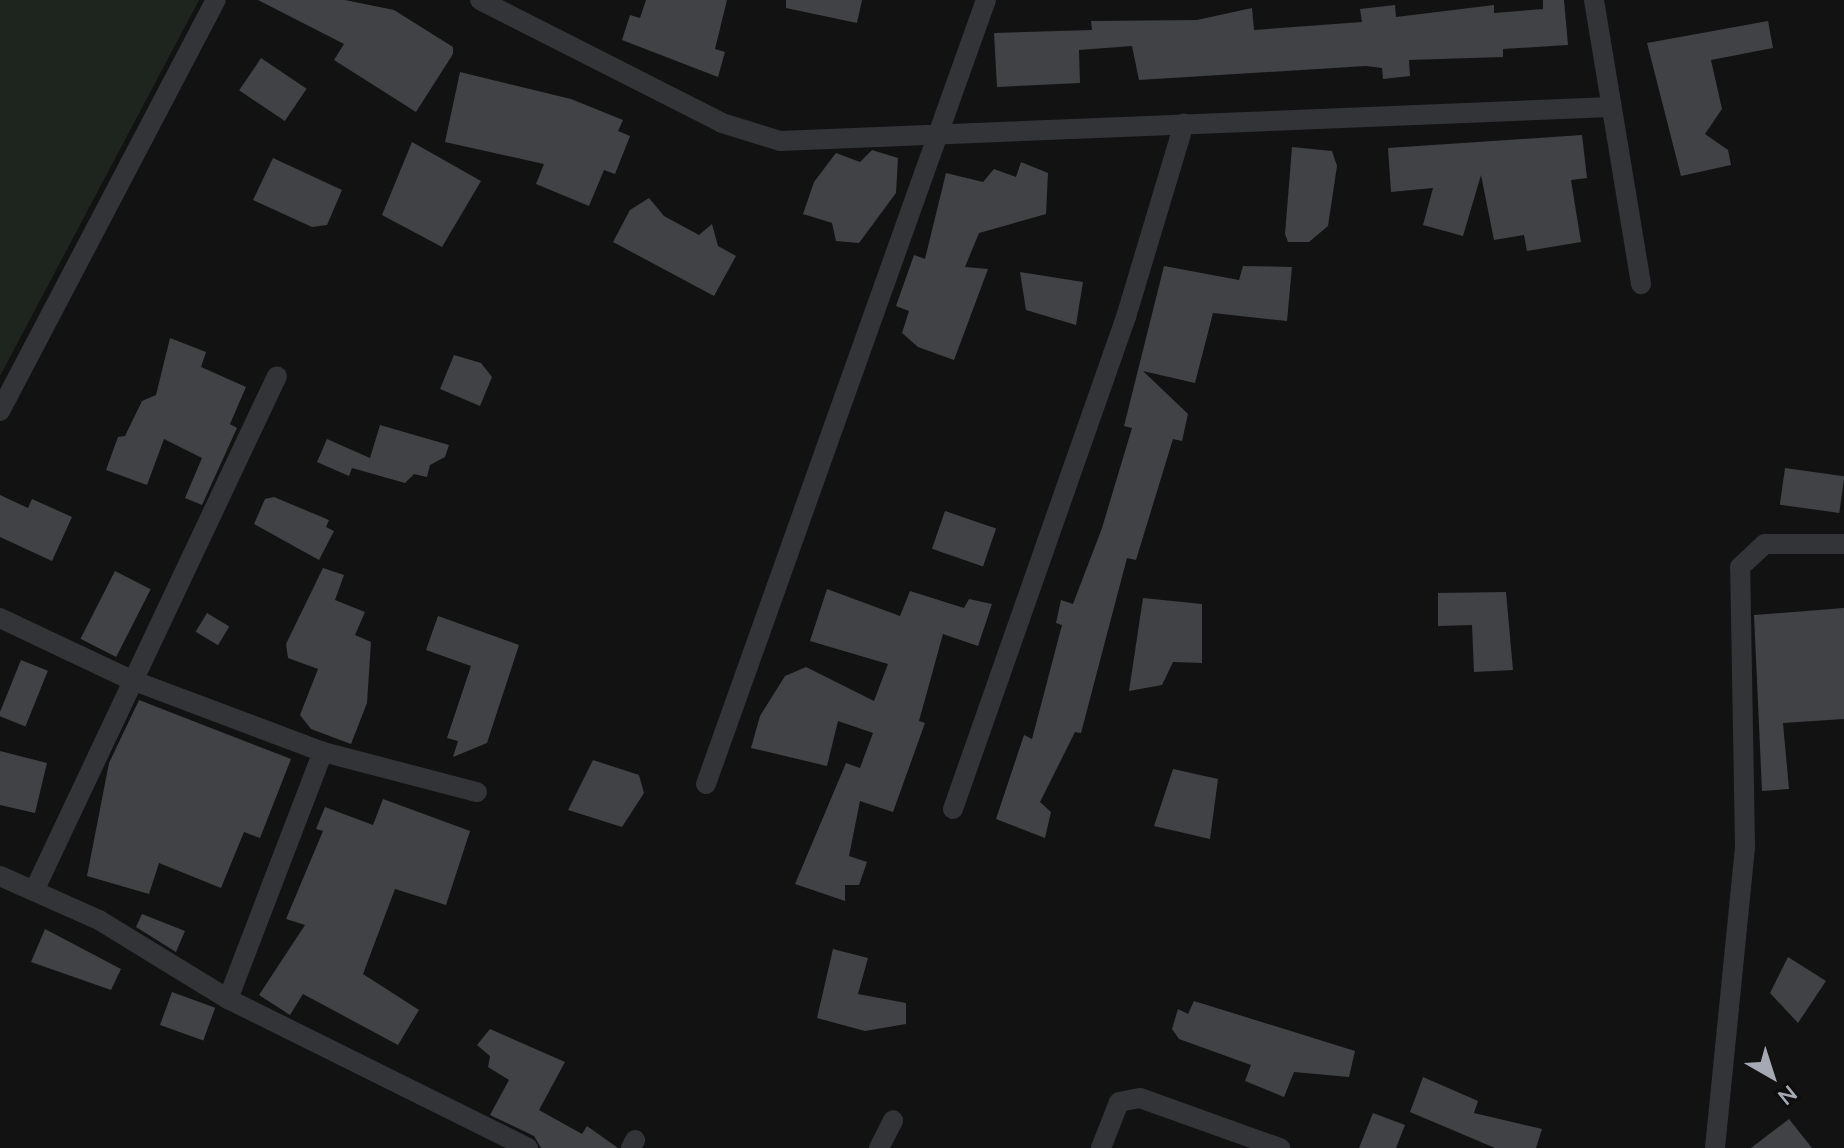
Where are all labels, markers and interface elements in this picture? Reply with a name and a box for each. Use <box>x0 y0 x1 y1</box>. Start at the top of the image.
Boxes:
north arrow <box>1732 1036 1812 1116</box>
text: N <box>1771 1078 1803 1111</box>

